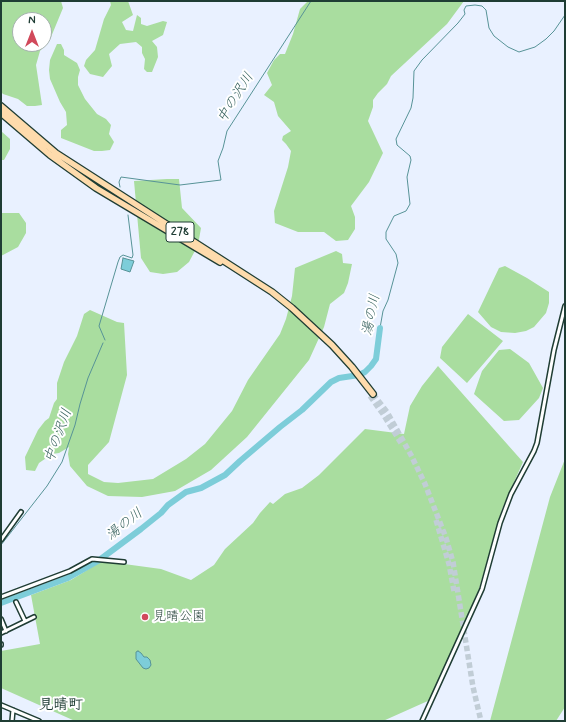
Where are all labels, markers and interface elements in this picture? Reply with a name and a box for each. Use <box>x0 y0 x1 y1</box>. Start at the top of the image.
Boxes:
north arrow <box>12 12 52 52</box>
text: N <box>28 14 36 28</box>
water label: 中の沢川 <box>214 70 258 126</box>
road number: 278 <box>166 222 194 242</box>
water label: 湯の川 <box>359 293 385 337</box>
water label: 中の沢川 <box>42 407 76 465</box>
water label: 湯の川 <box>103 505 147 545</box>
place label: 見晴公園 <box>153 609 205 625</box>
marker: 見晴公園 <box>140 612 150 622</box>
district label: 見晴町 <box>39 697 83 715</box>

